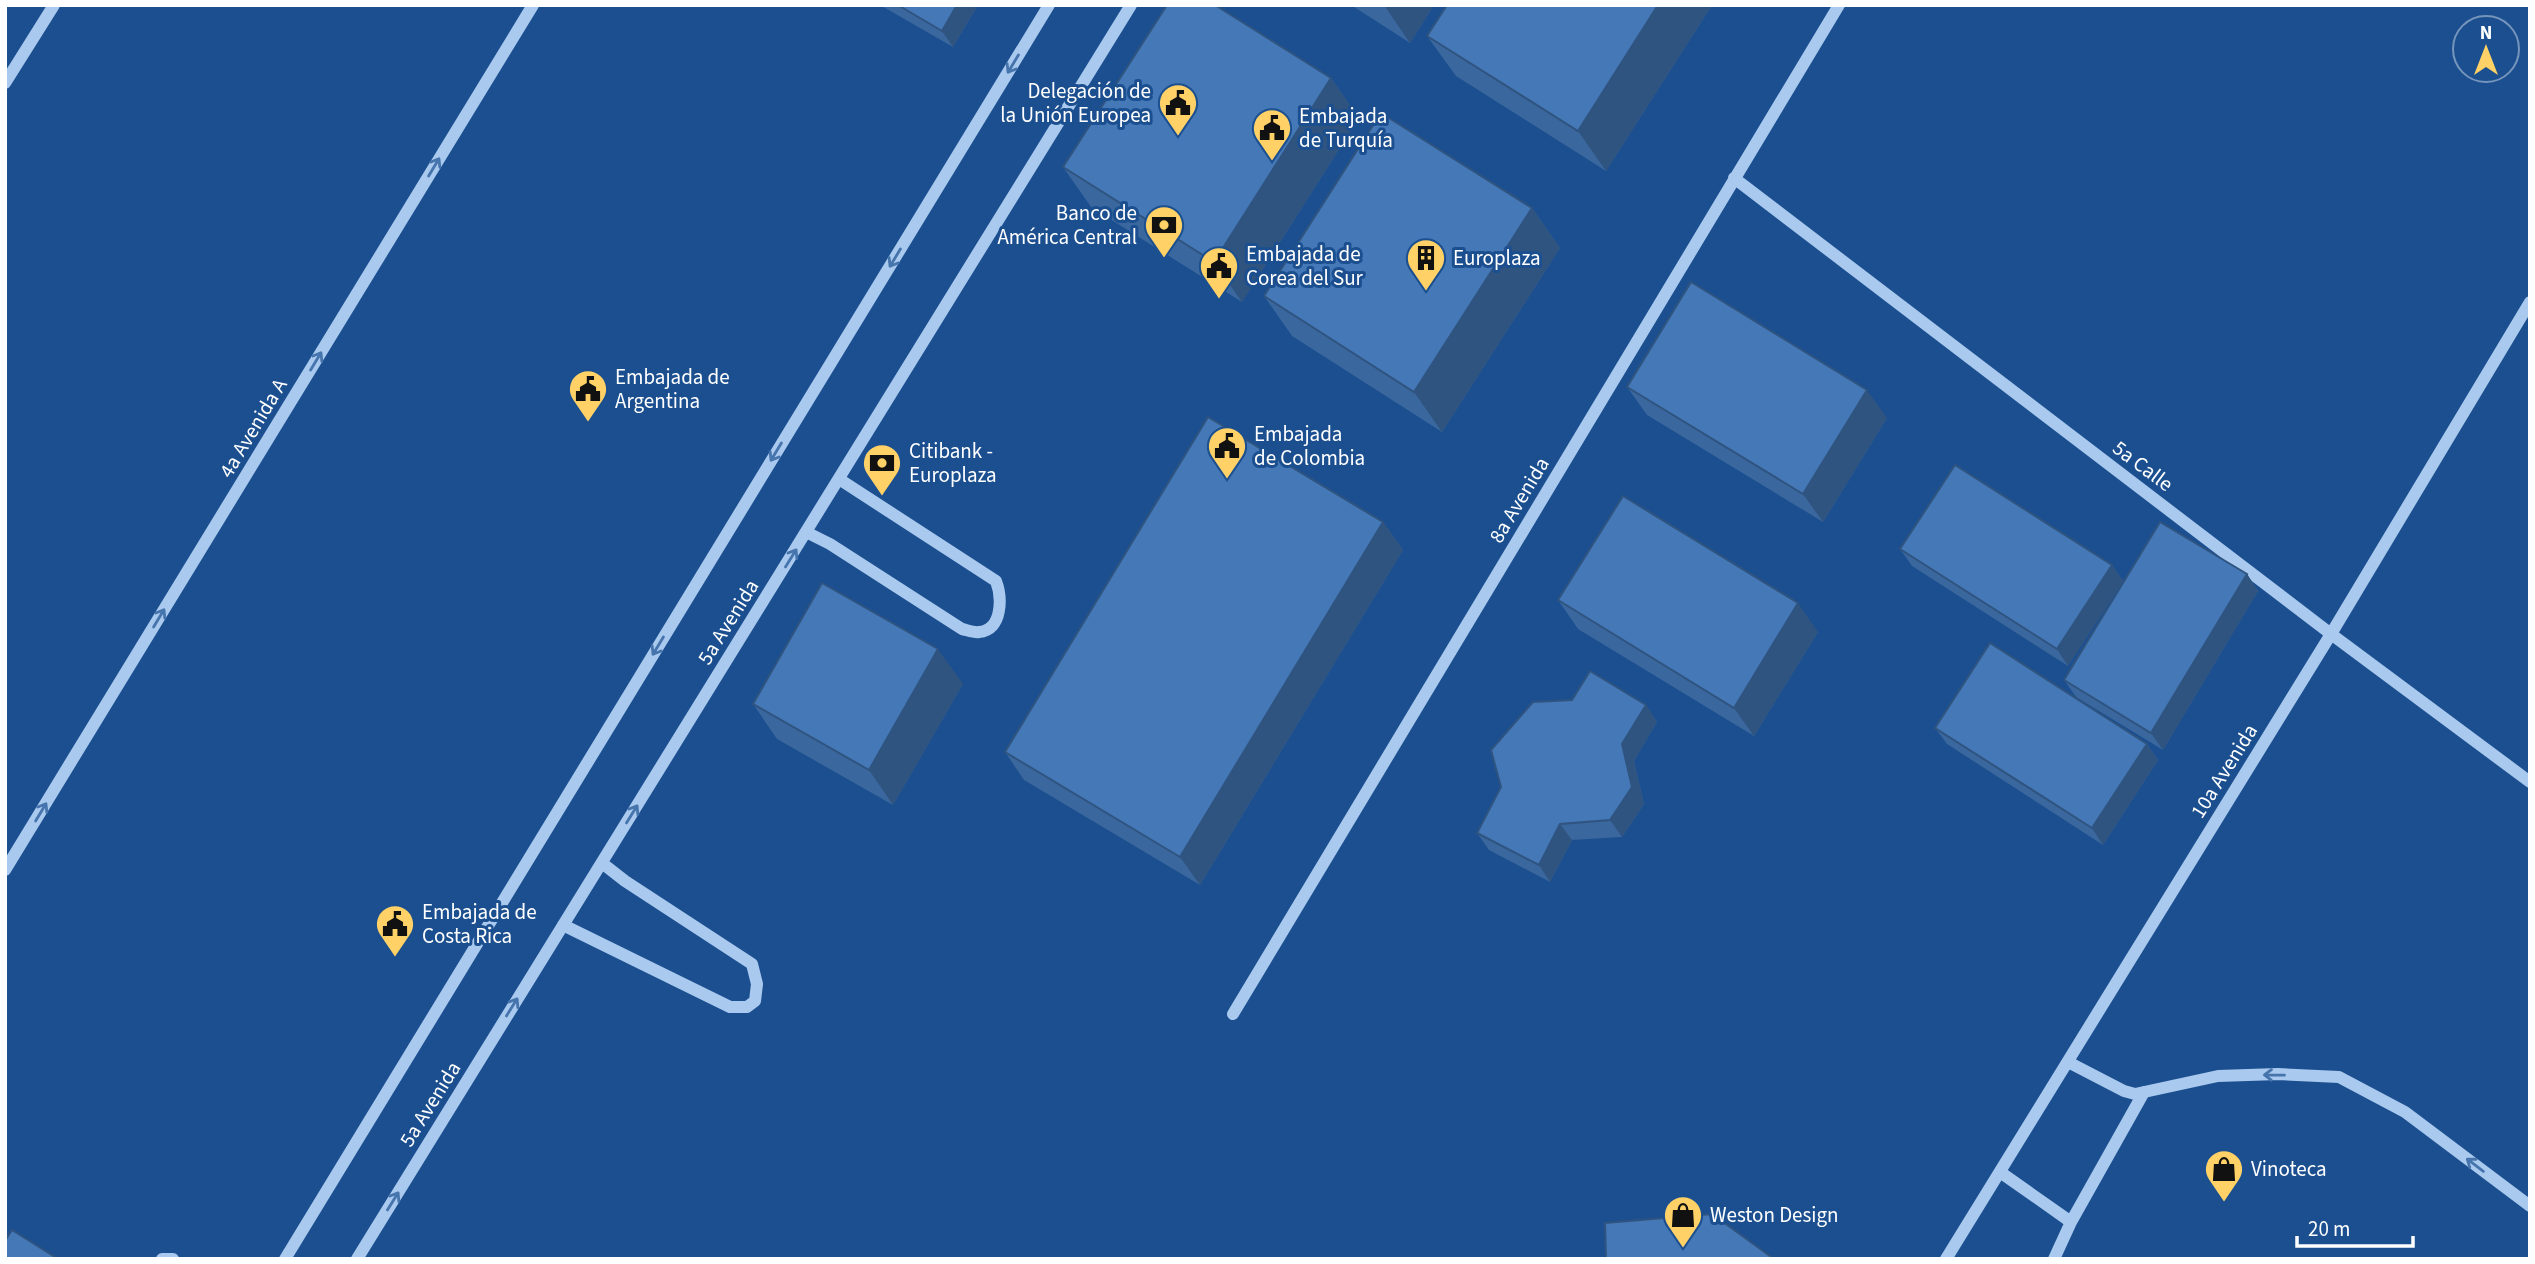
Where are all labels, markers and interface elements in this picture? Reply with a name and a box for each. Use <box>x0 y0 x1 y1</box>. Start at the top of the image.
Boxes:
north arrow <box>2451 14 2521 84</box>
text: N <box>2480 20 2492 47</box>
one-way arrow <box>1006 53 1020 73</box>
place label: Delegación de la Unión Europea <box>1000 76 1151 130</box>
public building icon: Delegación de la Unión Europea <box>1157 82 1199 137</box>
place label: Embajada de Turquía <box>1299 101 1393 155</box>
public building icon: Embajada de Turquía <box>1251 107 1293 162</box>
one-way arrow <box>428 157 442 177</box>
place label: Banco de América Central <box>997 198 1137 252</box>
bank icon: Banco de América Central <box>1143 204 1185 259</box>
building icon: Europlaza <box>1405 237 1447 292</box>
place label: Embajada de Corea del Sur <box>1246 239 1364 293</box>
place label: Europlaza <box>1453 243 1541 273</box>
public building icon: Embajada de Corea del Sur <box>1198 245 1240 300</box>
one-way arrow <box>887 247 901 267</box>
one-way arrow <box>309 351 323 371</box>
place label: Embajada de Argentina <box>615 362 730 416</box>
public building icon: Embajada de Argentina <box>567 368 609 423</box>
street label: 4a Avenida A <box>212 372 295 483</box>
place label: Embajada de Colombia <box>1254 419 1365 473</box>
public building icon: Embajada de Colombia <box>1206 425 1248 480</box>
street label: 5a Calle <box>2106 433 2180 499</box>
place label: Citibank - Europlaza <box>909 436 997 490</box>
one-way arrow <box>769 442 783 462</box>
bank icon: Citibank - Europlaza <box>861 442 903 497</box>
street label: 8a Avenida <box>1482 451 1556 549</box>
one-way arrow <box>784 548 798 568</box>
street label: 5a Avenida <box>690 574 766 670</box>
one-way arrow <box>153 608 167 628</box>
one-way arrow <box>651 636 665 656</box>
street label: 10a Avenida <box>2183 718 2265 824</box>
one-way arrow <box>34 803 48 823</box>
one-way arrow <box>626 804 640 824</box>
place label: Embajada de Costa Rica <box>422 897 537 951</box>
public building icon: Embajada de Costa Rica <box>374 903 416 958</box>
one-way arrow <box>506 998 520 1018</box>
street label: 5a Avenida <box>392 1056 468 1152</box>
one-way arrow <box>2263 1068 2286 1081</box>
shop icon: Vinoteca <box>2203 1148 2245 1203</box>
place label: Vinoteca <box>2251 1154 2327 1184</box>
one-way arrow <box>2466 1157 2485 1172</box>
one-way arrow <box>386 1191 400 1211</box>
shop icon: Weston Design <box>1662 1194 1704 1249</box>
place label: Weston Design <box>1710 1200 1839 1230</box>
scale bar <box>2297 1204 2412 1248</box>
text: 20 m <box>2308 1214 2350 1244</box>

